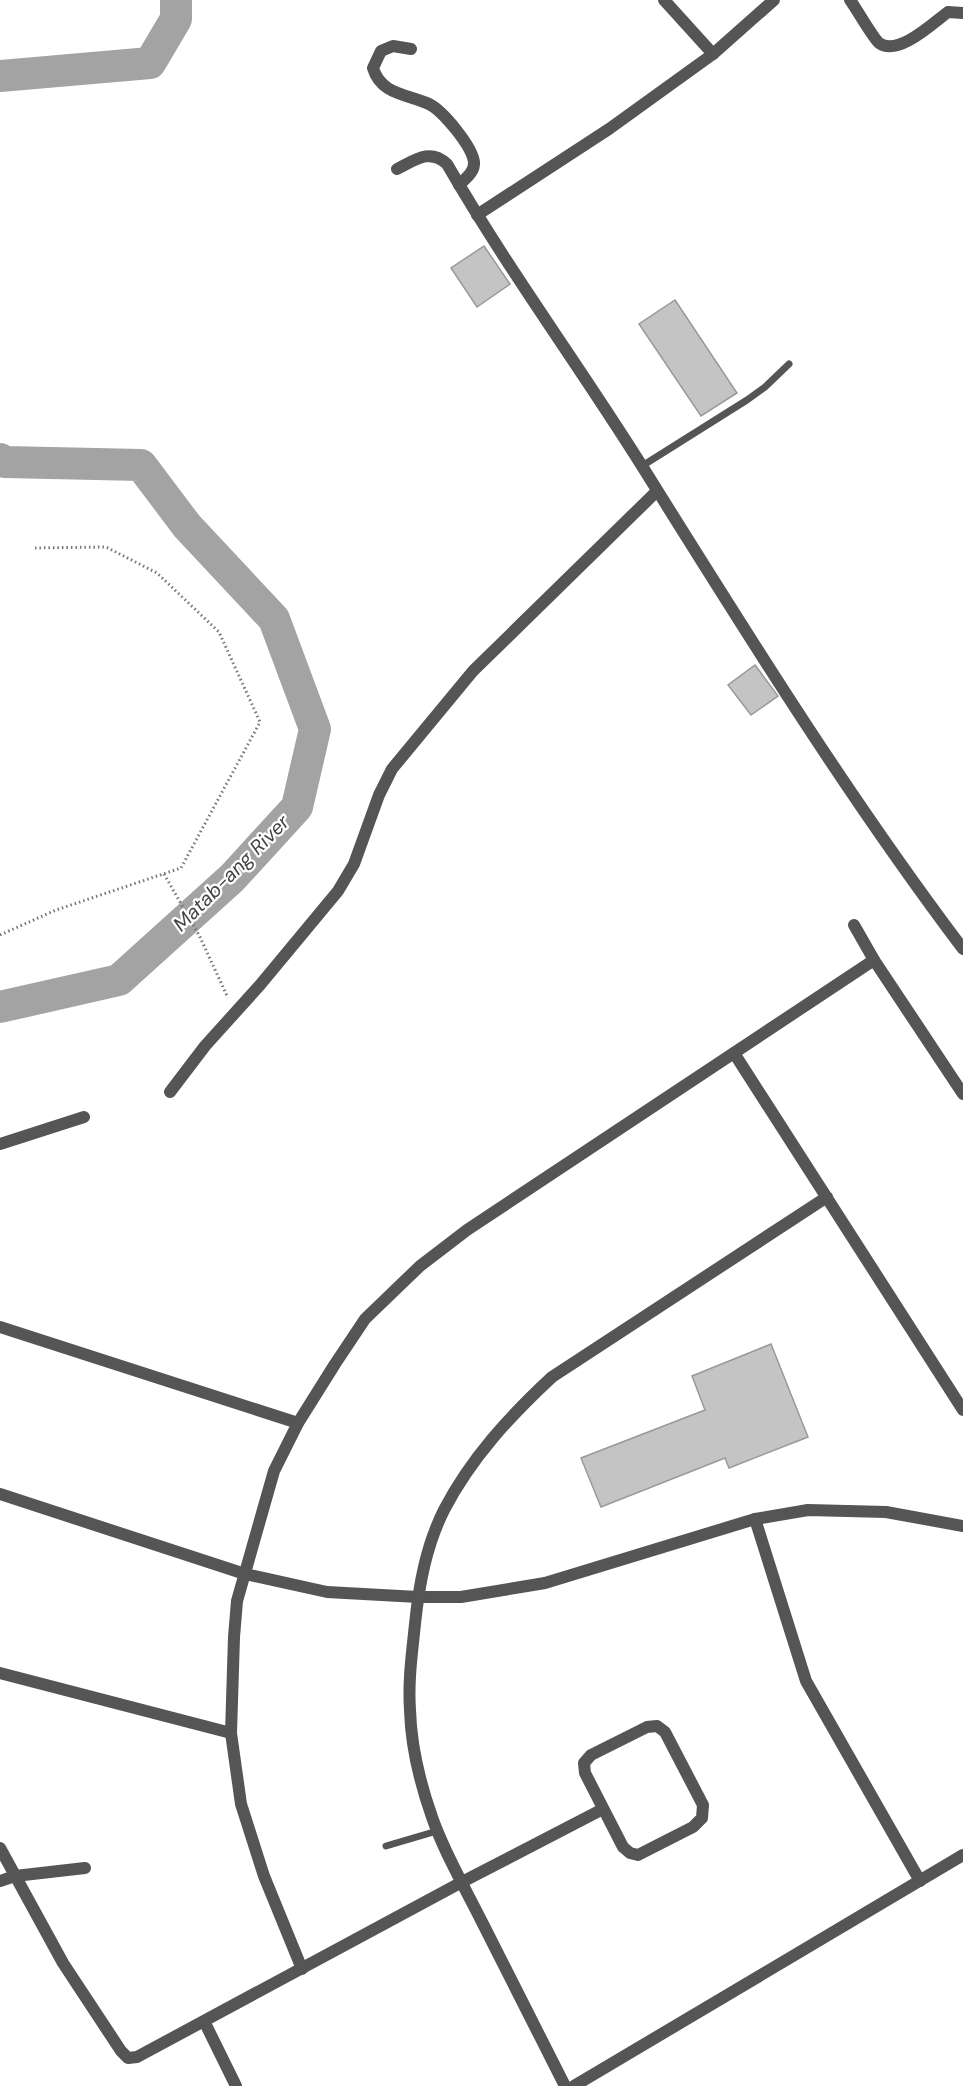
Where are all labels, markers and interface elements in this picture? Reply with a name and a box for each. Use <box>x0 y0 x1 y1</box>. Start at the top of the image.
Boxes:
water label: Matab-ang River <box>167 809 295 937</box>

